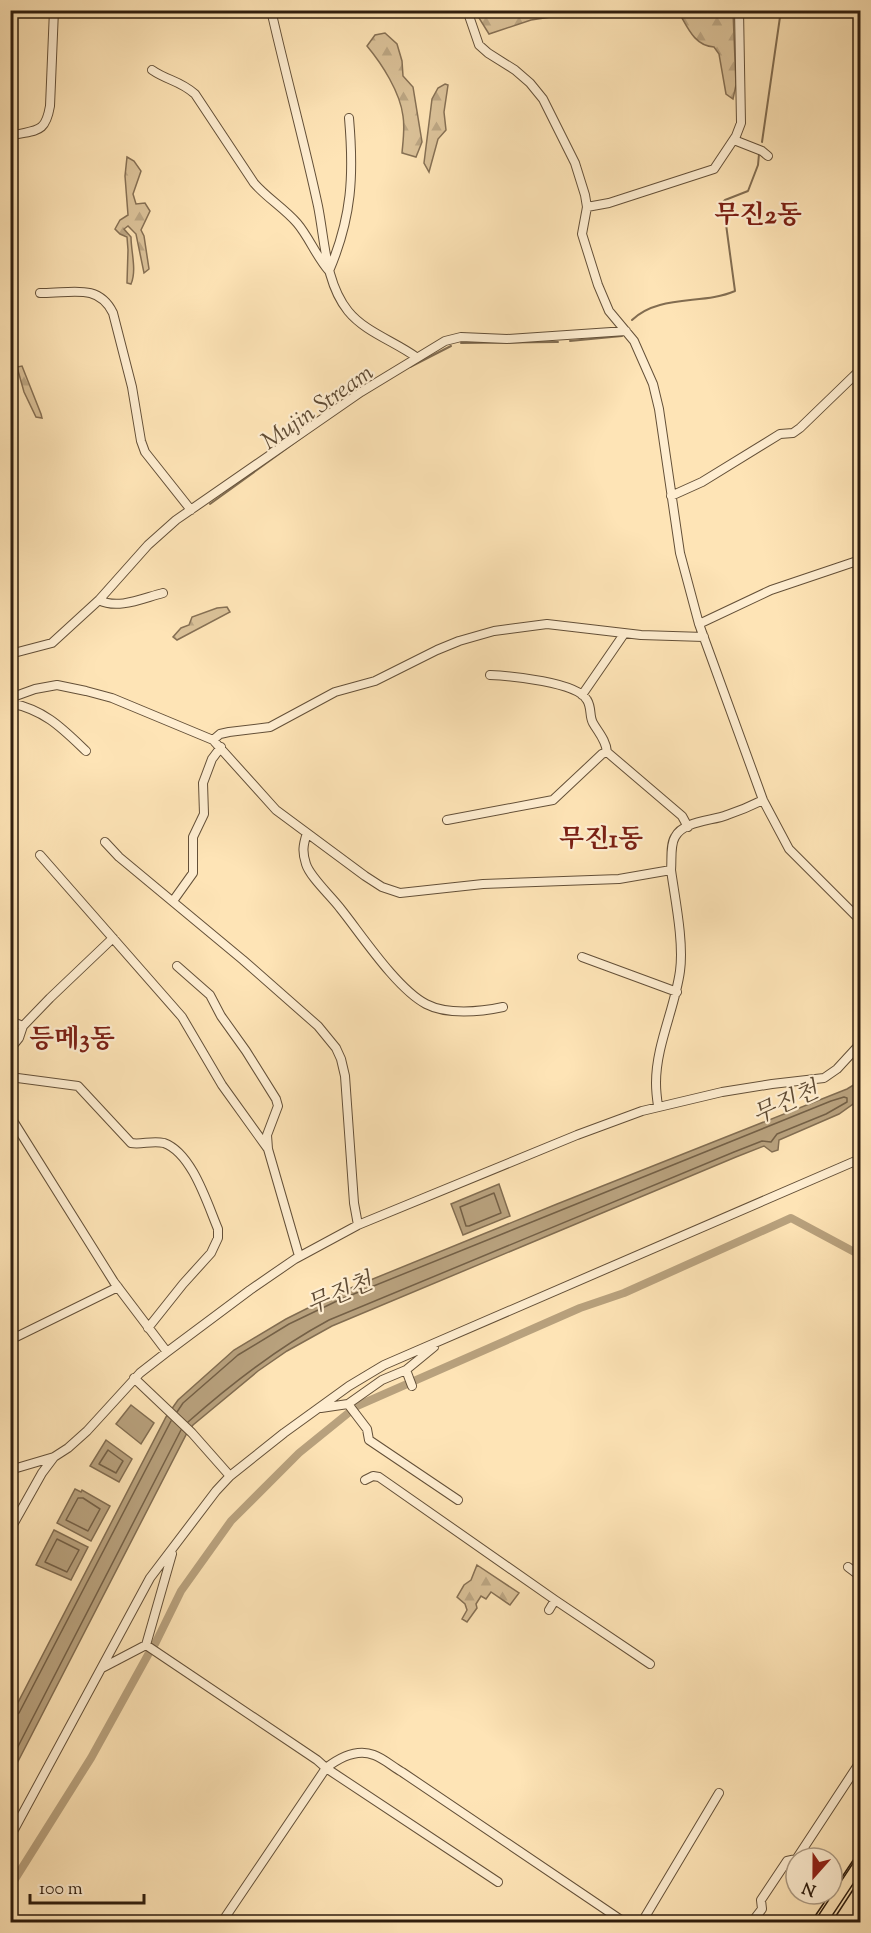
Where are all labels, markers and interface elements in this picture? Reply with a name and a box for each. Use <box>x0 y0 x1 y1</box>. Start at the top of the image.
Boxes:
district label: 무진2동 <box>714 198 802 235</box>
water label: Mujin Stream <box>255 357 381 459</box>
district label: 무진1동 <box>559 822 643 859</box>
district label: 등메3동 <box>29 1022 115 1059</box>
water label: 무진천 <box>747 1074 826 1134</box>
water label: 무진천 <box>301 1265 380 1324</box>
north arrow <box>784 1846 844 1906</box>
scale bar <box>30 1867 144 1905</box>
text: N <box>799 1875 820 1901</box>
text: 100 m <box>39 1877 83 1903</box>

